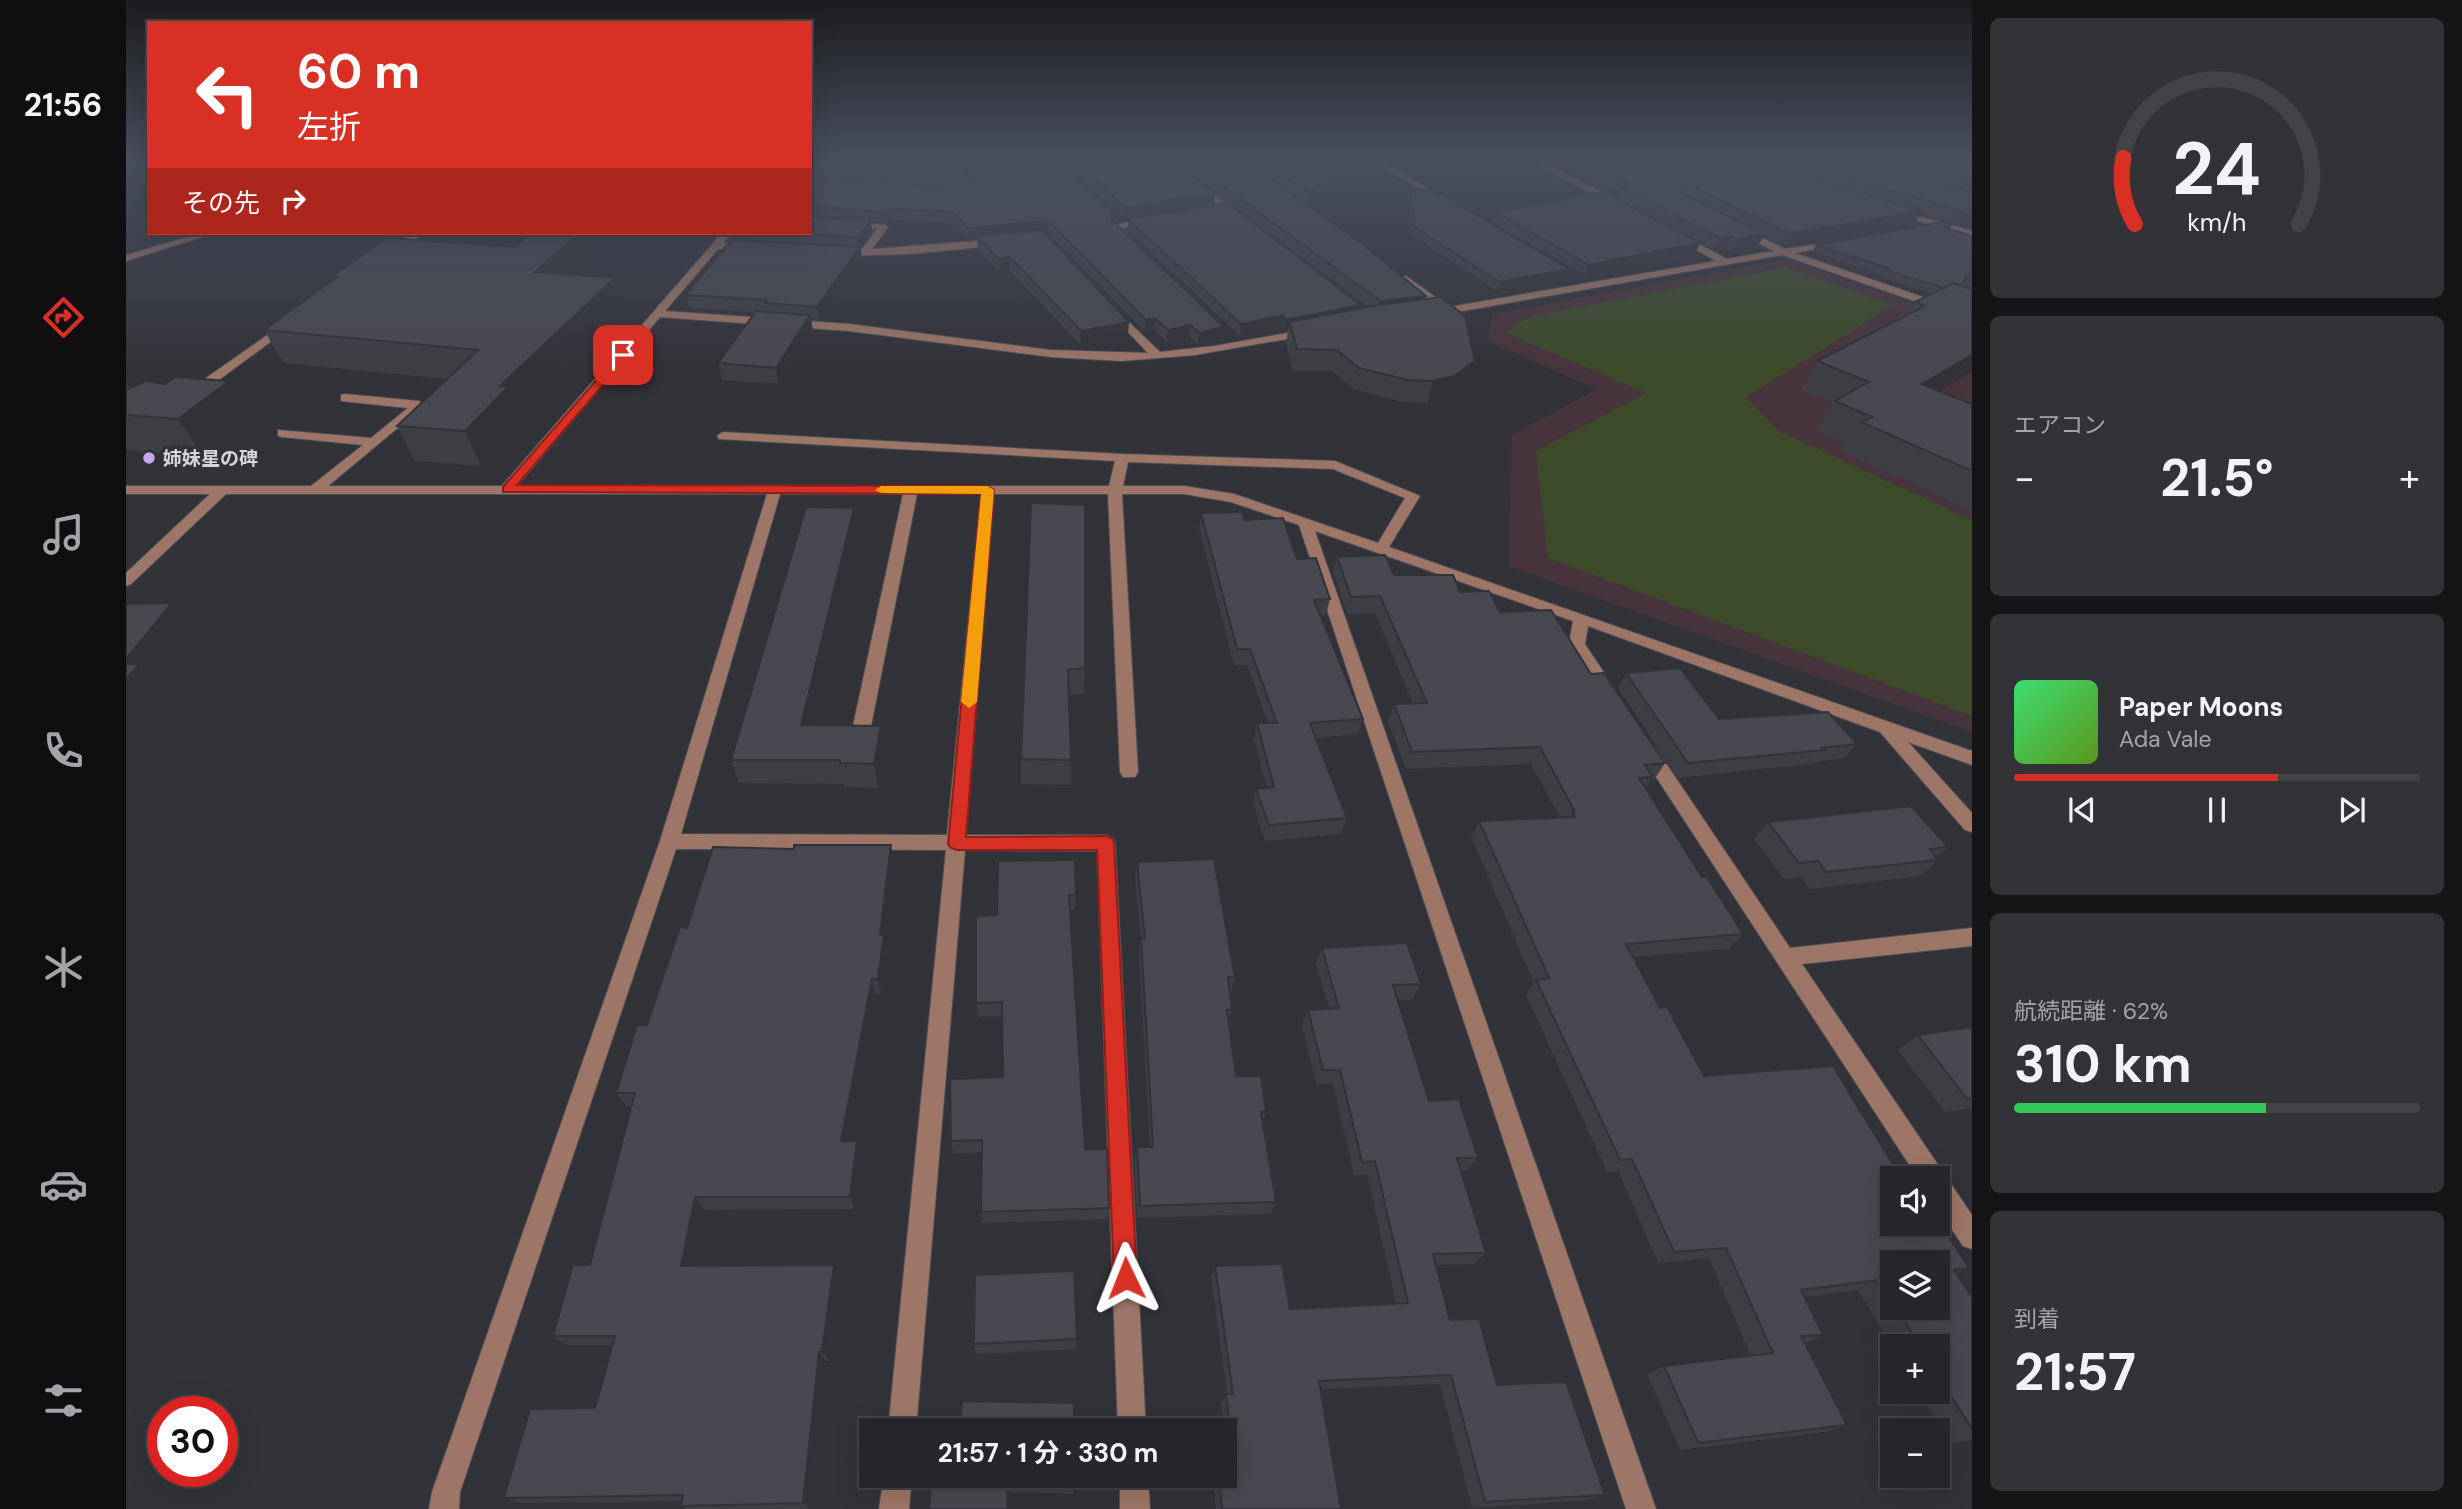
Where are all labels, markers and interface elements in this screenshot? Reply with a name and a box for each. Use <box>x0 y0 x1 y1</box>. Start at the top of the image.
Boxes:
text: 60 m <box>297 39 420 103</box>
icon: left <box>182 49 273 140</box>
text: 21:56 <box>24 84 102 126</box>
text: 左折 <box>297 106 361 148</box>
text: 24 <box>2173 122 2261 217</box>
icon: right <box>274 182 312 220</box>
text: その先 <box>182 186 260 220</box>
text: km/h <box>2187 206 2247 239</box>
icon: directions <box>39 293 88 342</box>
pin <box>593 325 653 385</box>
icon: arrive <box>604 336 642 374</box>
text: エアコン <box>2014 410 2106 440</box>
text: 21.5° <box>2160 444 2274 512</box>
place label: 姉妹星の碑 <box>163 446 258 471</box>
marker: 姉妹星の碑 <box>141 450 157 466</box>
text: − <box>2014 453 2035 503</box>
text: + <box>2399 453 2420 503</box>
icon: music <box>39 510 88 559</box>
text: Paper Moons <box>2119 690 2283 724</box>
text: Ada Vale <box>2119 724 2212 754</box>
icon: phone <box>39 726 88 775</box>
icon: previous <box>2063 791 2101 829</box>
icon: pause <box>2198 791 2236 829</box>
icon: next <box>2333 791 2371 829</box>
icon: climate <box>39 943 88 992</box>
text: 航続距離 · 62% <box>2014 996 2168 1026</box>
text: 310 km <box>2014 1030 2192 1098</box>
icon: car <box>39 1160 88 1209</box>
map controls <box>1880 1166 1950 1488</box>
button: sound <box>1880 1166 1950 1236</box>
position arrow <box>1089 1241 1163 1315</box>
button: layers <box>1880 1250 1950 1320</box>
text: 到着 <box>2014 1304 2060 1334</box>
button: + <box>1880 1334 1950 1404</box>
text: 21:57 <box>2014 1338 2136 1406</box>
icon: filters <box>39 1376 88 1425</box>
speed limit sign: 30 <box>147 1396 238 1487</box>
button: − <box>1880 1418 1950 1488</box>
text: 21:57 · 1 分 · 330 m <box>938 1436 1158 1470</box>

